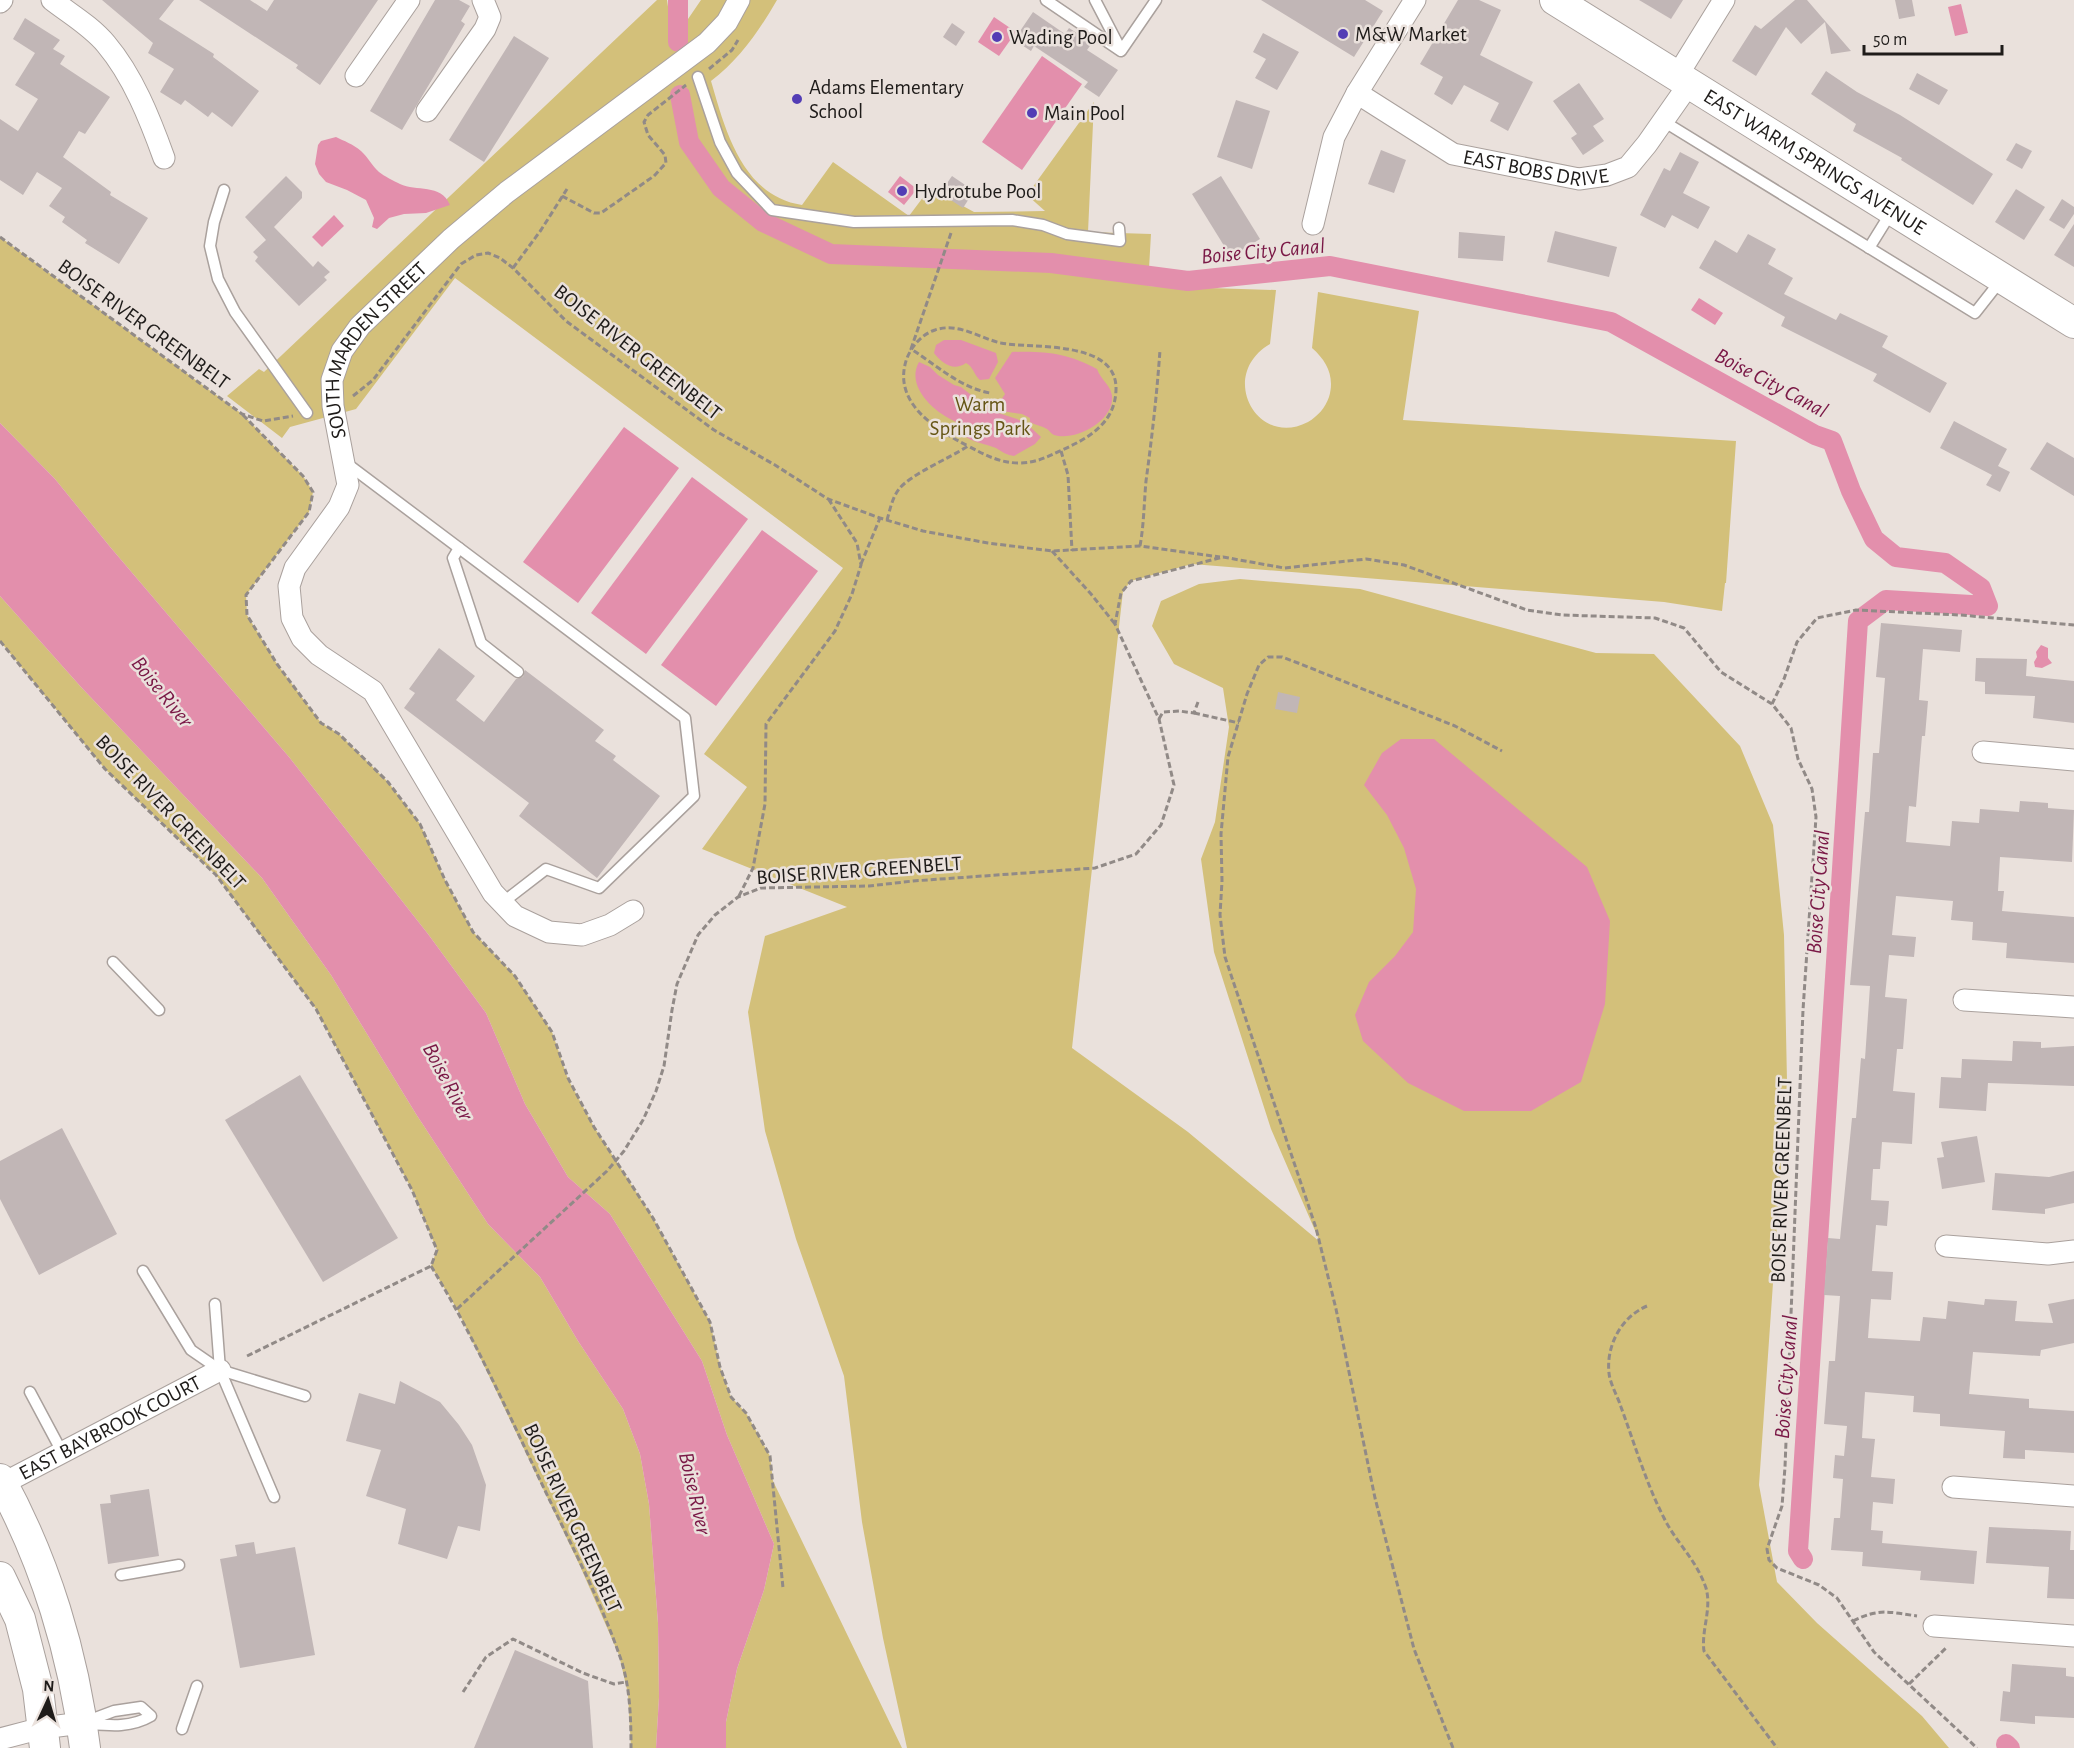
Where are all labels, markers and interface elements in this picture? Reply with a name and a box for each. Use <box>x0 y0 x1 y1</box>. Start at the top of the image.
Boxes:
scale bar <box>1864 18 2002 56</box>
place label: M&W Market <box>1355 24 1467 45</box>
place label: Wading Pool <box>1009 27 1113 48</box>
marker: M&W Market <box>1336 27 1350 41</box>
marker: Wading Pool <box>990 30 1004 44</box>
text: 50 m <box>1873 31 1907 49</box>
place label: Adams Elementary School <box>809 77 964 122</box>
street label: EAST WARM SPRINGS AVENUE <box>1700 85 1929 239</box>
marker: Adams Elementary School <box>790 92 804 106</box>
place label: Main Pool <box>1044 103 1125 124</box>
marker: Main Pool <box>1025 106 1039 120</box>
street label: EAST BOBS DRIVE <box>1461 146 1610 190</box>
place label: Hydrotube Pool <box>914 181 1042 202</box>
marker: Hydrotube Pool <box>895 184 909 198</box>
water label: Boise City Canal <box>1200 235 1326 267</box>
street label: BOISE RIVER GREENBELT <box>54 255 233 393</box>
street label: SOUTH MARDEN STREET <box>322 258 431 441</box>
street label: BOISE RIVER GREENBELT <box>550 281 725 424</box>
water label: Boise City Canal <box>1711 344 1832 422</box>
park label: Warm Springs Park <box>930 394 1031 439</box>
water label: Boise River <box>127 652 198 732</box>
street label: BOISE RIVER GREENBELT <box>92 731 250 894</box>
water label: Boise City Canal <box>1803 829 1833 955</box>
street label: BOISE RIVER GREENBELT <box>756 853 963 888</box>
water label: Boise River <box>419 1039 478 1124</box>
street label: BOISE RIVER GREENBELT <box>1767 1077 1796 1283</box>
water label: Boise City Canal <box>1771 1314 1801 1440</box>
street label: EAST BAYBROOK COURT <box>16 1372 205 1484</box>
street label: BOISE RIVER GREENBELT <box>520 1420 626 1616</box>
water label: Boise River <box>675 1450 715 1537</box>
north arrow <box>18 1670 78 1730</box>
text: N <box>43 1678 55 1694</box>

